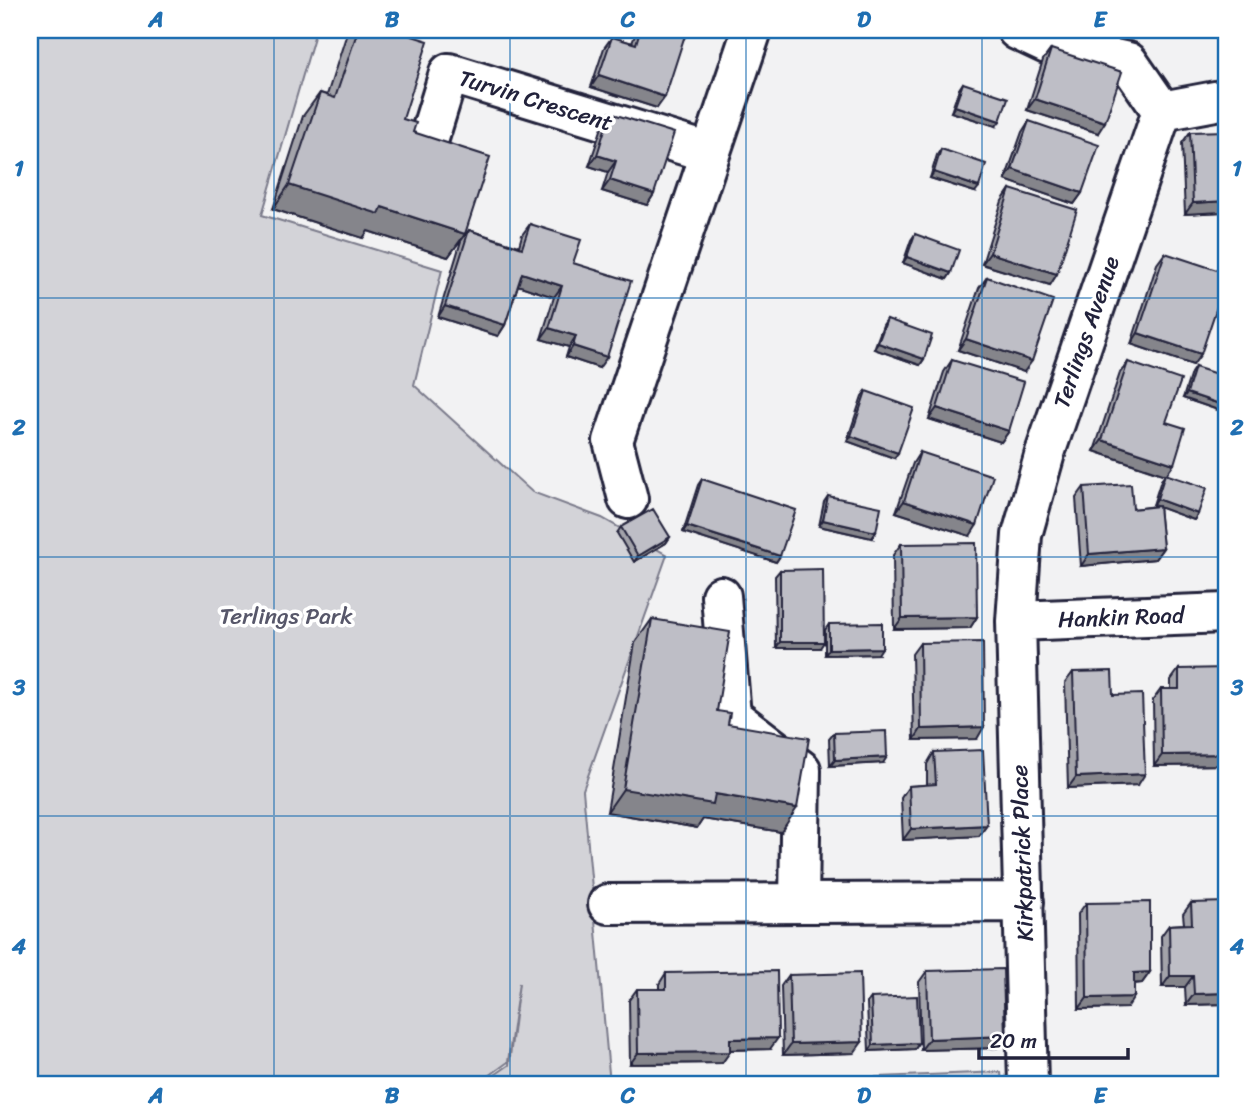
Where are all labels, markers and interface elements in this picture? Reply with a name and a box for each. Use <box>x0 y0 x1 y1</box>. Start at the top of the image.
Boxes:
text: A <box>147 0 164 40</box>
text: B <box>385 0 400 40</box>
text: C <box>620 0 636 40</box>
text: D <box>857 0 872 40</box>
text: E <box>1094 0 1109 40</box>
street label: Turvin Crescent <box>454 58 618 143</box>
text: 1 <box>14 148 24 189</box>
text: 1 <box>1232 148 1242 189</box>
street label: Terlings Avenue <box>1041 250 1132 414</box>
text: 2 <box>11 407 26 448</box>
text: 2 <box>1229 407 1244 448</box>
street label: Hankin Road <box>1057 595 1187 640</box>
park label: Terlings Park <box>220 596 353 637</box>
text: 3 <box>12 667 26 708</box>
text: 3 <box>1230 667 1244 708</box>
street label: Kirkpatrick Place <box>999 764 1046 942</box>
text: 4 <box>11 926 27 967</box>
text: 4 <box>1229 926 1245 967</box>
scale bar <box>979 1016 1128 1060</box>
text: 20 m <box>990 1022 1037 1060</box>
text: A <box>147 1075 164 1114</box>
text: B <box>385 1075 400 1114</box>
text: C <box>620 1075 636 1114</box>
text: D <box>857 1075 872 1114</box>
text: E <box>1094 1075 1109 1114</box>

